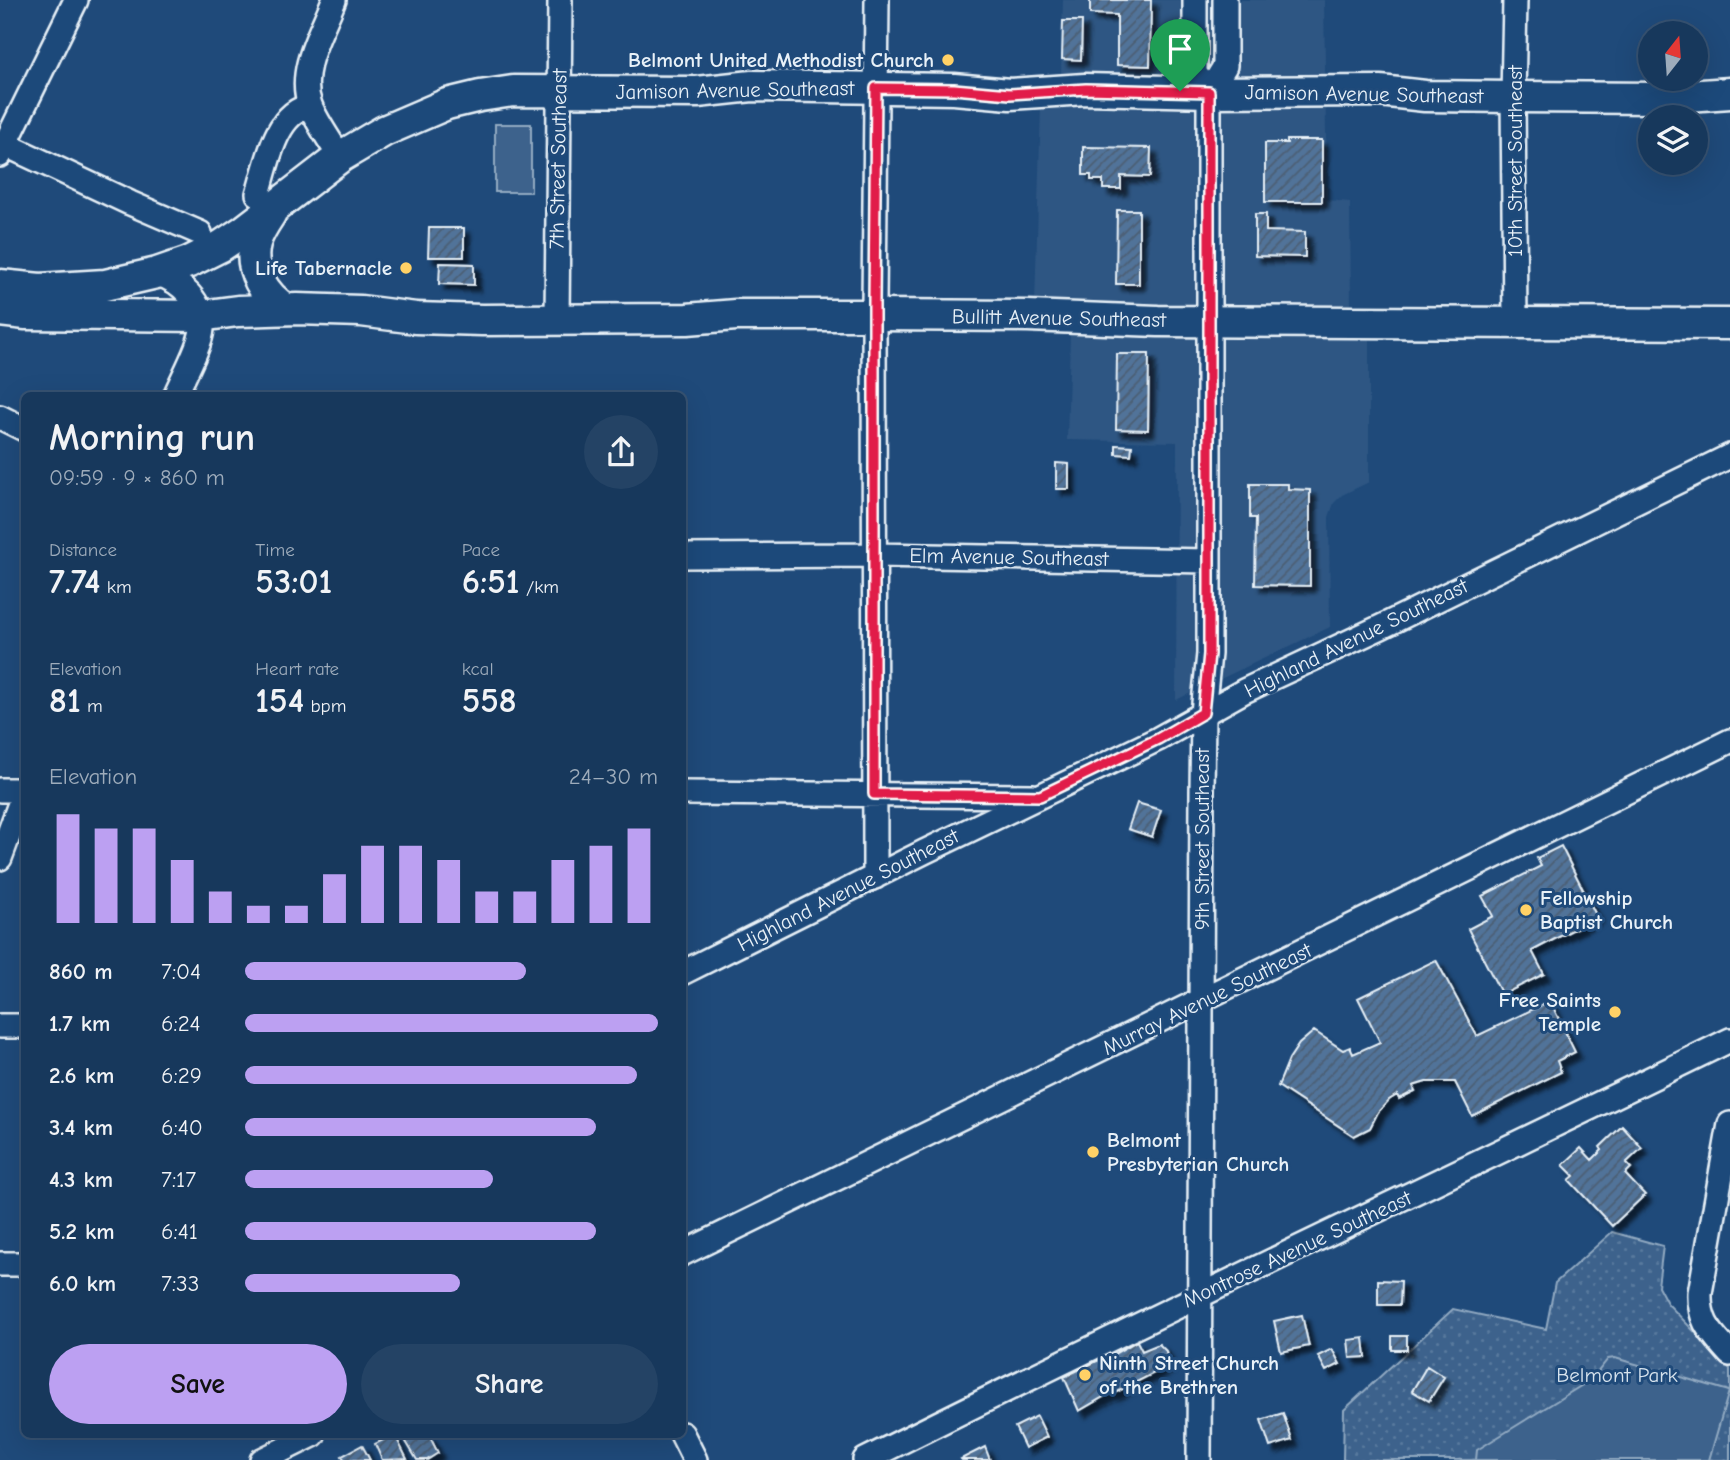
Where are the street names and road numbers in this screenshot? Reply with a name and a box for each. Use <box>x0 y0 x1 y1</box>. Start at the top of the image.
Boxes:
street label: 10th Street Southeast <box>1503 64 1527 257</box>
street label: 7th Street Southeast <box>544 68 572 250</box>
street label: Jamison Avenue Southeast <box>615 76 856 104</box>
street label: Jamison Avenue Southeast <box>1244 80 1485 108</box>
street label: Bullitt Avenue Southeast <box>952 304 1167 332</box>
street label: Elm Avenue Southeast <box>909 543 1110 571</box>
street label: Highland Avenue Southeast <box>1241 573 1472 703</box>
street label: 9th Street Southeast <box>1190 747 1214 930</box>
street label: Highland Avenue Southeast <box>733 823 964 956</box>
street label: Murray Avenue Southeast <box>1099 937 1316 1060</box>
street label: Montrose Avenue Southeast <box>1179 1185 1416 1313</box>

